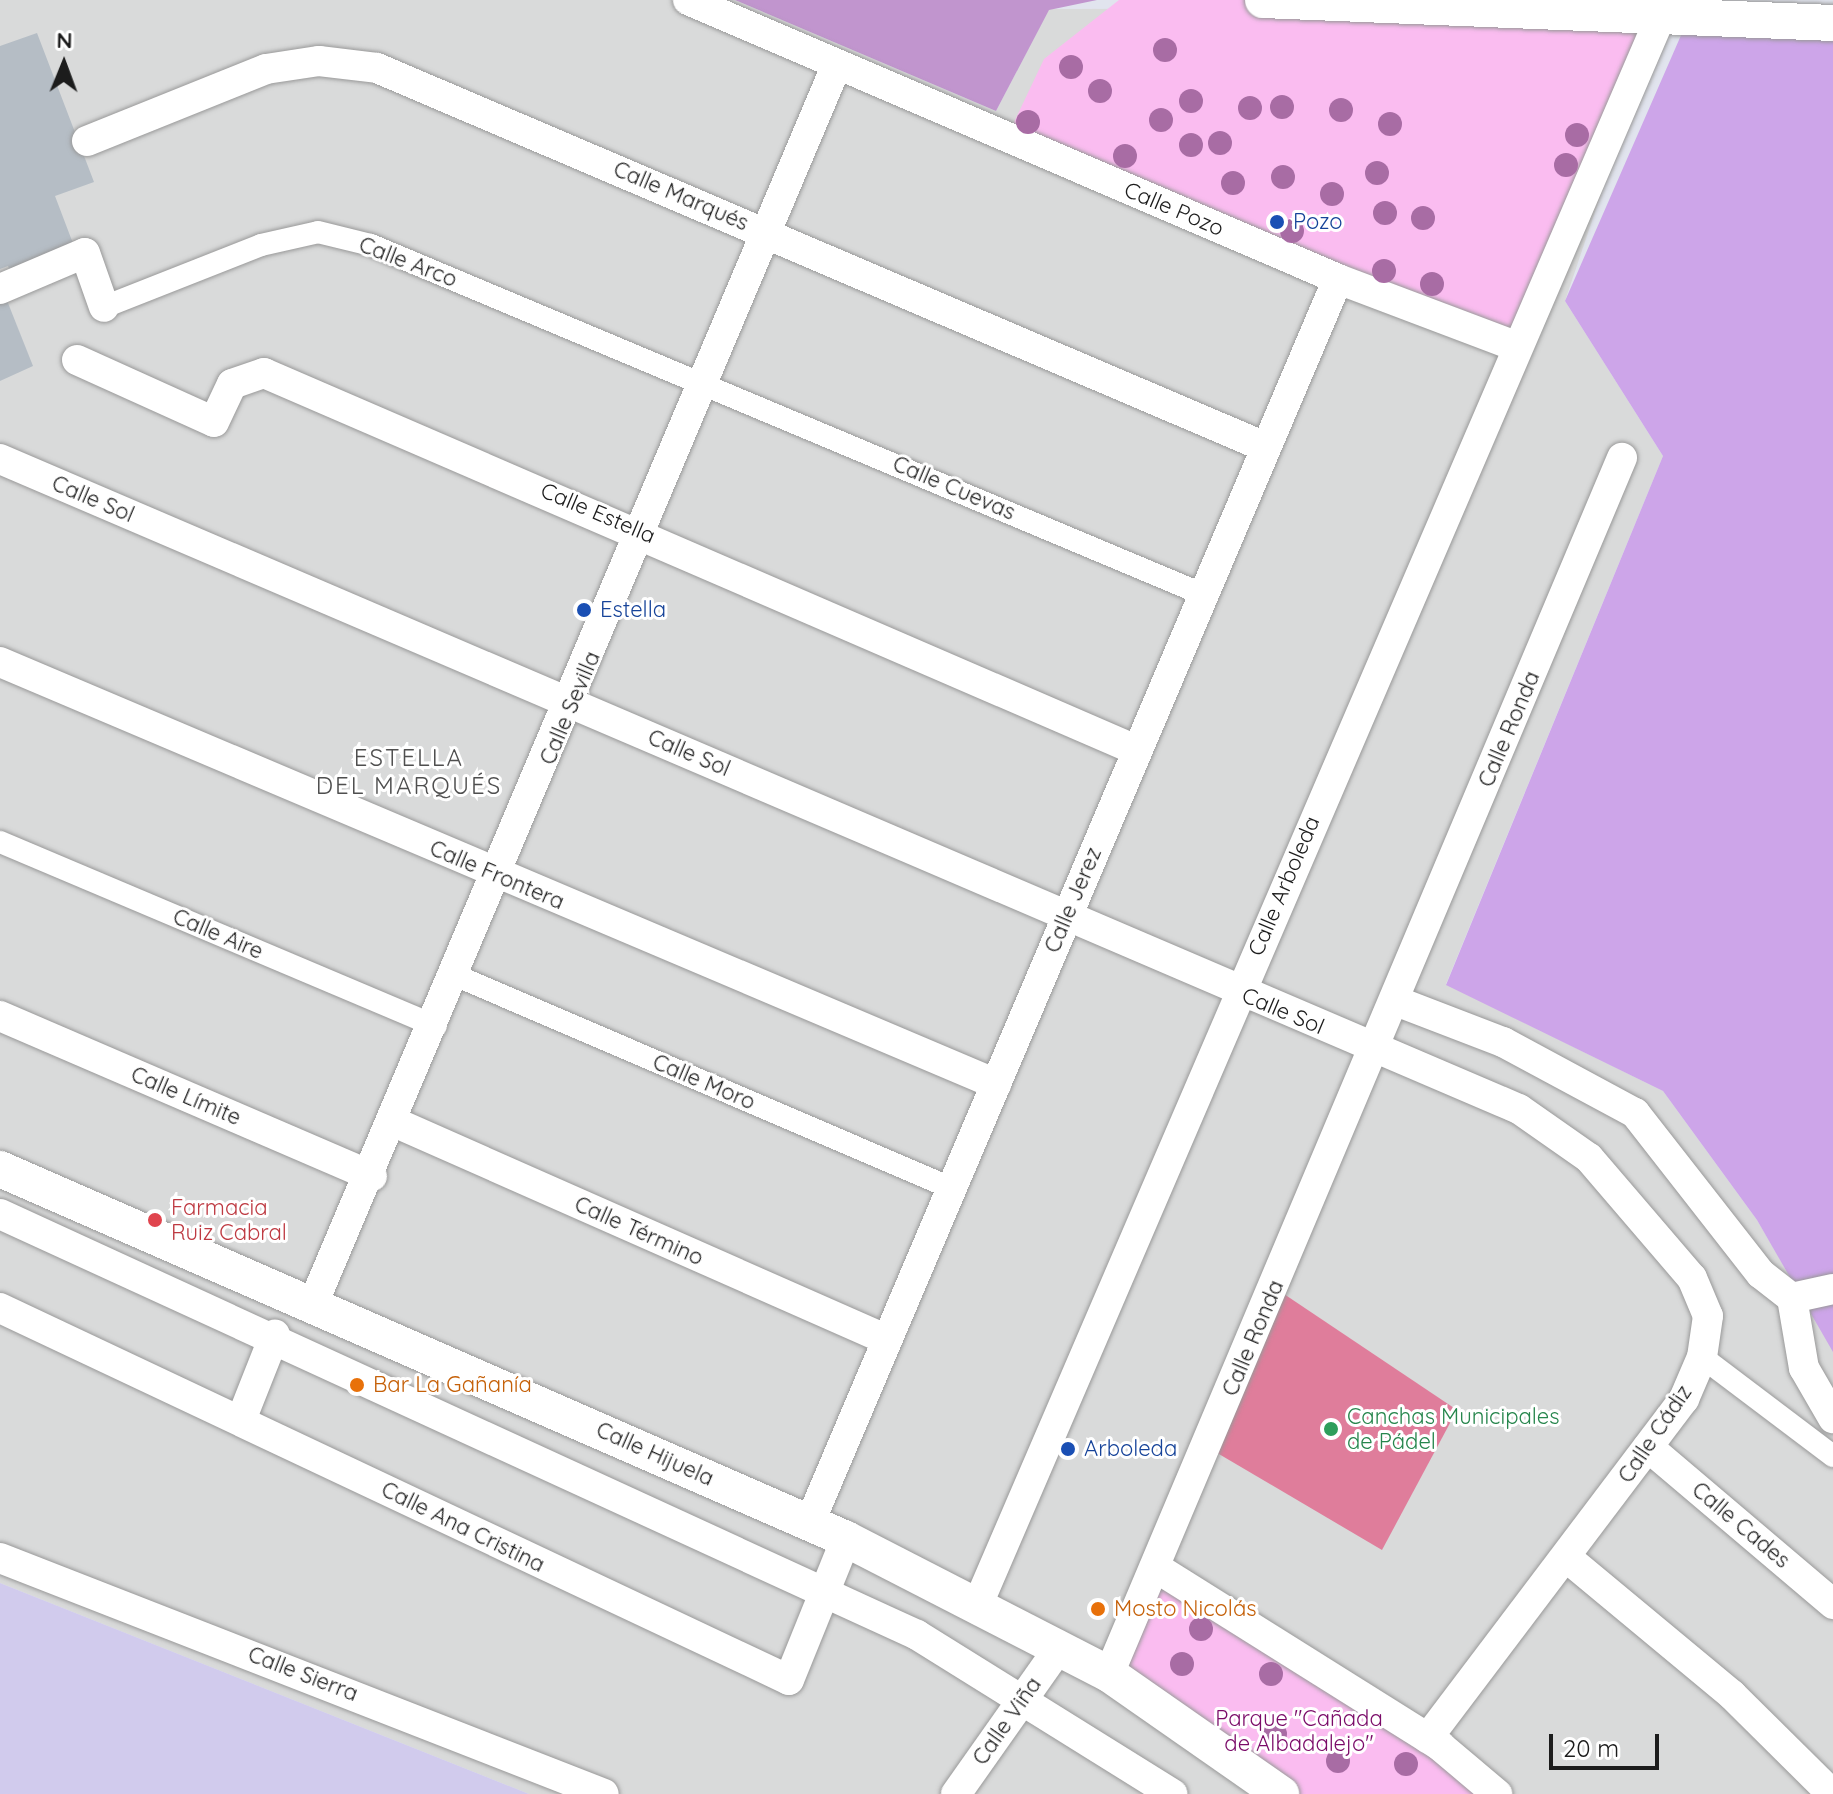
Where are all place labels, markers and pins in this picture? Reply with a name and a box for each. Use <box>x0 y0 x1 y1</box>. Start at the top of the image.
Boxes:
place label: Pozo <box>1293 209 1343 235</box>
marker: Pozo <box>1268 213 1286 231</box>
place label: Estella <box>600 597 666 623</box>
marker: Estella <box>575 601 593 619</box>
place label: Farmacia Ruiz Cabral <box>171 1194 287 1246</box>
marker: Farmacia Ruiz Cabral <box>146 1211 164 1229</box>
place label: Bar La Gañanía <box>373 1372 532 1398</box>
marker: Bar La Gañanía <box>348 1376 366 1394</box>
place label: Canchas Municipales de Pádel <box>1347 1403 1559 1454</box>
marker: Canchas Municipales de Pádel <box>1322 1420 1340 1438</box>
place label: Arboleda <box>1084 1436 1177 1462</box>
marker: Arboleda <box>1059 1440 1077 1458</box>
place label: Mosto Nicolás <box>1114 1596 1257 1622</box>
marker: Mosto Nicolás <box>1089 1600 1107 1618</box>

